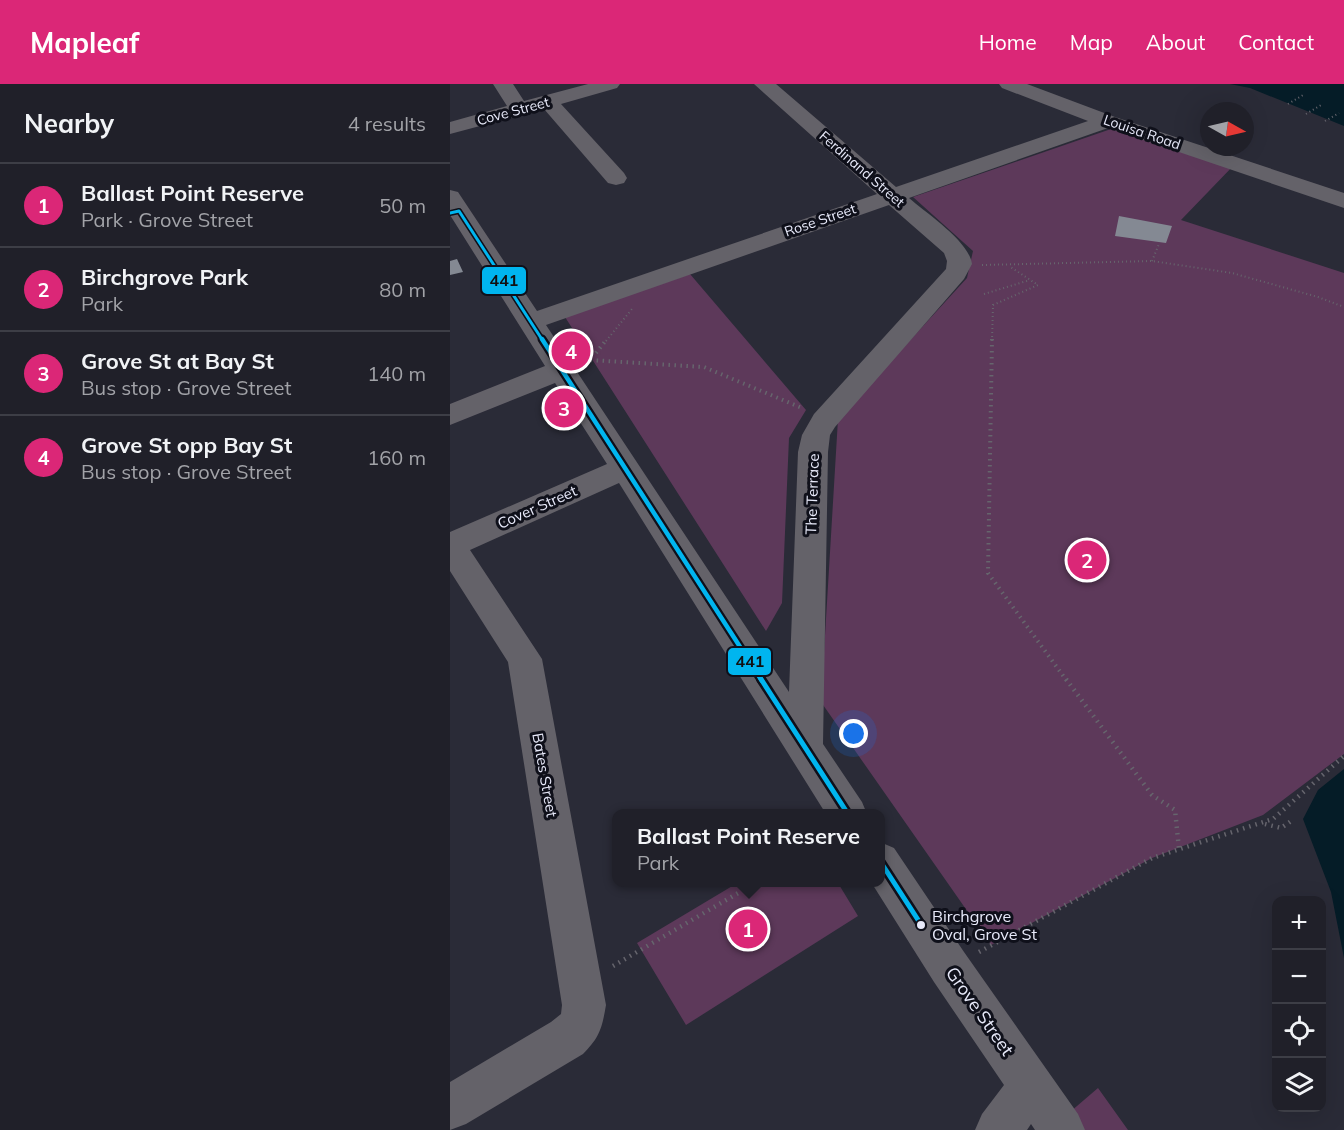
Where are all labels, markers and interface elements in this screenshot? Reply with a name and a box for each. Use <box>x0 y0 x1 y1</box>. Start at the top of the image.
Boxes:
text: Mapleaf <box>30 25 139 60</box>
text: Home <box>979 29 1037 55</box>
text: Map <box>1070 29 1113 55</box>
text: About <box>1146 29 1205 55</box>
text: Contact <box>1238 29 1314 55</box>
street label: Cove Street <box>475 93 551 129</box>
north arrow <box>1200 102 1254 156</box>
text: Nearby <box>24 107 114 140</box>
street label: Louisa Road <box>1101 110 1183 154</box>
text: 4 results <box>348 111 426 136</box>
street label: Ferdinand Street <box>816 127 909 211</box>
text: Ballast Point Reserve <box>81 179 304 207</box>
text: 1 <box>38 193 50 218</box>
text: 50 m <box>379 193 426 218</box>
street label: Rose Street <box>782 199 858 241</box>
text: Park · Grove Street <box>81 207 253 232</box>
text: Birchgrove Park <box>81 263 248 291</box>
line badge: 441 <box>481 266 527 295</box>
text: 441 <box>490 270 518 290</box>
text: 2 <box>38 277 50 302</box>
text: 80 m <box>379 277 426 302</box>
text: Park <box>81 291 123 316</box>
pin: 4 <box>552 328 590 374</box>
text: Grove St at Bay St <box>81 347 274 375</box>
text: 3 <box>38 361 50 386</box>
text: 140 m <box>367 361 426 386</box>
text: Bus stop · Grove Street <box>81 375 291 400</box>
pin: 3 <box>544 386 584 430</box>
text: Grove St opp Bay St <box>81 431 292 459</box>
text: 4 <box>38 445 50 470</box>
text: 160 m <box>367 445 426 470</box>
street label: The Terrace <box>801 453 823 535</box>
text: Bus stop · Grove Street <box>81 459 291 484</box>
street label: Cover Street <box>494 481 580 533</box>
pin: 2 <box>1068 538 1106 582</box>
line badge: 441 <box>727 647 772 676</box>
text: 441 <box>736 651 764 671</box>
your location <box>839 719 868 748</box>
street label: Bates Street <box>528 731 562 819</box>
popup <box>612 809 885 887</box>
text: Ballast Point Reserve <box>637 822 860 850</box>
text: Park <box>637 850 679 875</box>
map controls <box>1272 896 1326 1112</box>
button: + <box>1272 896 1326 950</box>
pin: 1 <box>728 906 768 952</box>
place label: Birchgrove Oval, Grove St <box>932 906 1038 944</box>
marker: Birchgrove Oval, Grove St <box>915 919 927 931</box>
button: − <box>1272 950 1326 1004</box>
street label: Grove Street <box>941 962 1019 1060</box>
button: locate <box>1272 1004 1326 1058</box>
button: layers <box>1272 1058 1326 1112</box>

